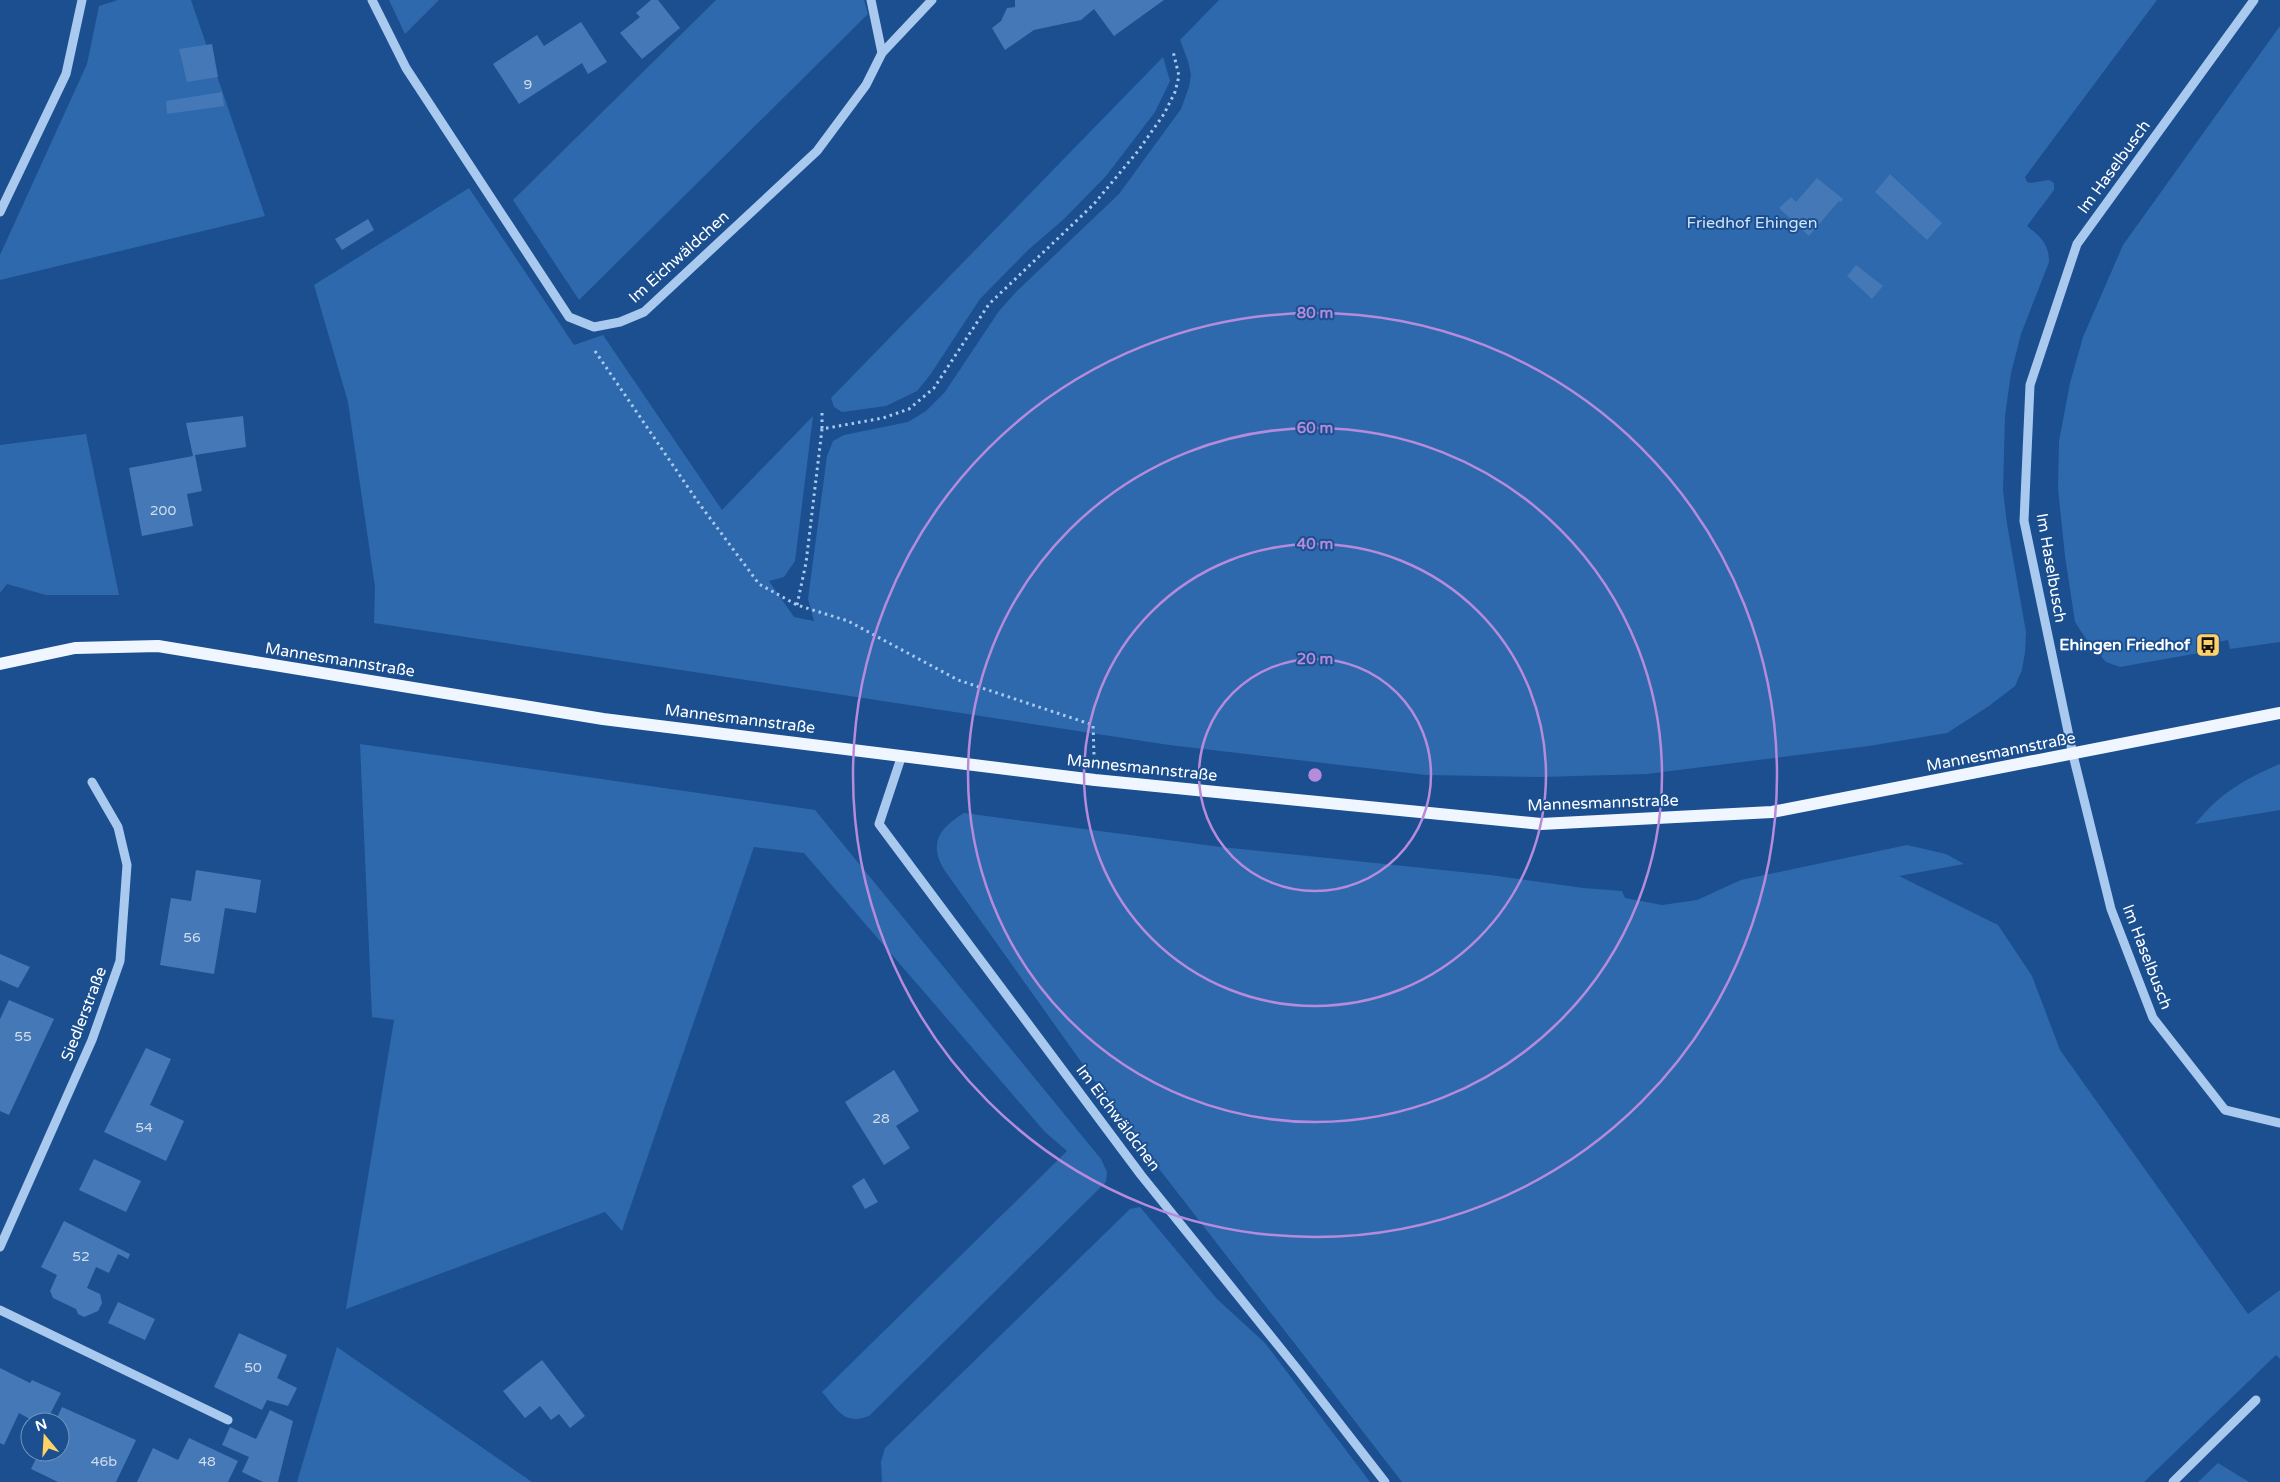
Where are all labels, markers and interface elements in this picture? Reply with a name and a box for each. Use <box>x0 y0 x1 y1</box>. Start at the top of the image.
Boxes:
house number: 9 <box>524 76 532 93</box>
street label: Im Haselbusch <box>2073 116 2155 218</box>
street label: Im Eichwäldchen <box>625 207 733 307</box>
park label: Friedhof Ehingen <box>1687 213 1817 233</box>
text: 80 m <box>1297 304 1333 322</box>
text: 60 m <box>1297 419 1333 437</box>
house number: 200 <box>150 502 176 519</box>
street label: Im Haselbusch <box>2032 512 2070 624</box>
text: 40 m <box>1297 535 1333 553</box>
bus stop icon: Ehingen Friedhof <box>2195 632 2221 658</box>
place label: Ehingen Friedhof <box>2059 635 2191 655</box>
street label: Mannesmannstraße <box>264 638 416 682</box>
text: 20 m <box>1297 650 1333 668</box>
street label: Mannesmannstraße <box>664 700 816 738</box>
street label: Mannesmannstraße <box>1925 728 2077 776</box>
street label: Mannesmannstraße <box>1066 750 1218 786</box>
centre of rings <box>1306 766 1324 784</box>
street label: Mannesmannstraße <box>1527 790 1679 816</box>
street label: Im Haselbusch <box>2118 902 2176 1012</box>
house number: 56 <box>183 929 201 946</box>
street label: Siedlerstraße <box>57 964 111 1064</box>
house number: 55 <box>14 1028 32 1045</box>
street label: Im Eichwäldchen <box>1071 1061 1165 1175</box>
house number: 28 <box>872 1110 890 1127</box>
house number: 54 <box>135 1119 153 1136</box>
house number: 52 <box>72 1248 90 1265</box>
house number: 50 <box>244 1359 262 1376</box>
north arrow <box>20 1412 70 1462</box>
text: N <box>33 1415 49 1435</box>
house number: 46b <box>91 1453 117 1470</box>
house number: 48 <box>198 1453 216 1470</box>

